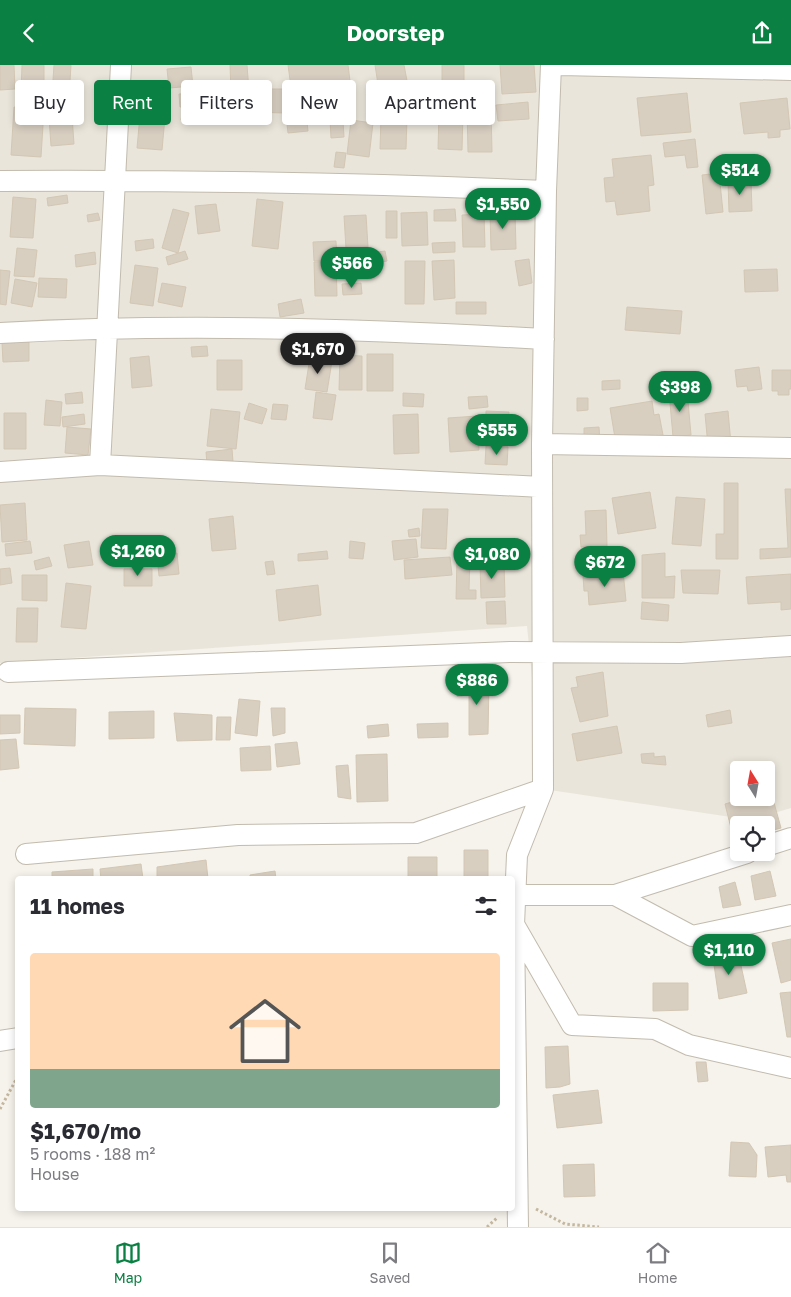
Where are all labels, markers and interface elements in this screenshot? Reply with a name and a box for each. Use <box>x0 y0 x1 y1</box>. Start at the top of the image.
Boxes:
icon: back <box>15 19 43 47</box>
text: Doorstep <box>346 19 445 46</box>
icon: share <box>748 19 776 47</box>
chip: Buy <box>15 80 84 125</box>
chip: Rent <box>94 80 171 125</box>
chip: Filters <box>181 80 272 125</box>
chip: New <box>282 80 356 125</box>
chip: Apartment <box>366 80 495 125</box>
pin: $514 <box>710 153 770 196</box>
text: $514 <box>721 160 759 180</box>
pin: $1,550 <box>462 187 544 230</box>
text: $1,550 <box>476 194 530 214</box>
pin: $566 <box>322 247 382 289</box>
text: $566 <box>332 253 372 273</box>
pin: $1,670 <box>277 333 359 375</box>
text: $1,670 <box>291 339 345 359</box>
pin: $398 <box>650 371 710 413</box>
text: $398 <box>660 377 700 397</box>
pin: $555 <box>467 413 527 456</box>
text: $555 <box>477 420 517 440</box>
pin: $1,260 <box>97 535 179 577</box>
pin: $1,080 <box>451 537 533 580</box>
text: $1,260 <box>111 541 165 561</box>
text: $1,080 <box>464 544 520 564</box>
pin: $672 <box>575 545 635 588</box>
text: $672 <box>585 552 625 572</box>
pin: $886 <box>447 663 507 706</box>
text: $886 <box>456 670 498 690</box>
north arrow <box>730 761 775 806</box>
map controls <box>730 761 775 861</box>
button: locate <box>730 816 775 861</box>
icon: filters <box>472 892 500 920</box>
text: 11 homes <box>30 893 125 919</box>
pin: $1,110 <box>688 933 770 976</box>
text: $1,110 <box>704 940 754 960</box>
icon: home <box>220 986 310 1076</box>
text: $1,670/mo <box>30 1118 141 1144</box>
text: 5 rooms · 188 m² <box>30 1144 155 1164</box>
text: House <box>30 1164 79 1184</box>
tab: Map <box>114 1239 142 1286</box>
tab: Saved <box>370 1239 410 1286</box>
tab: Home <box>638 1239 677 1286</box>

